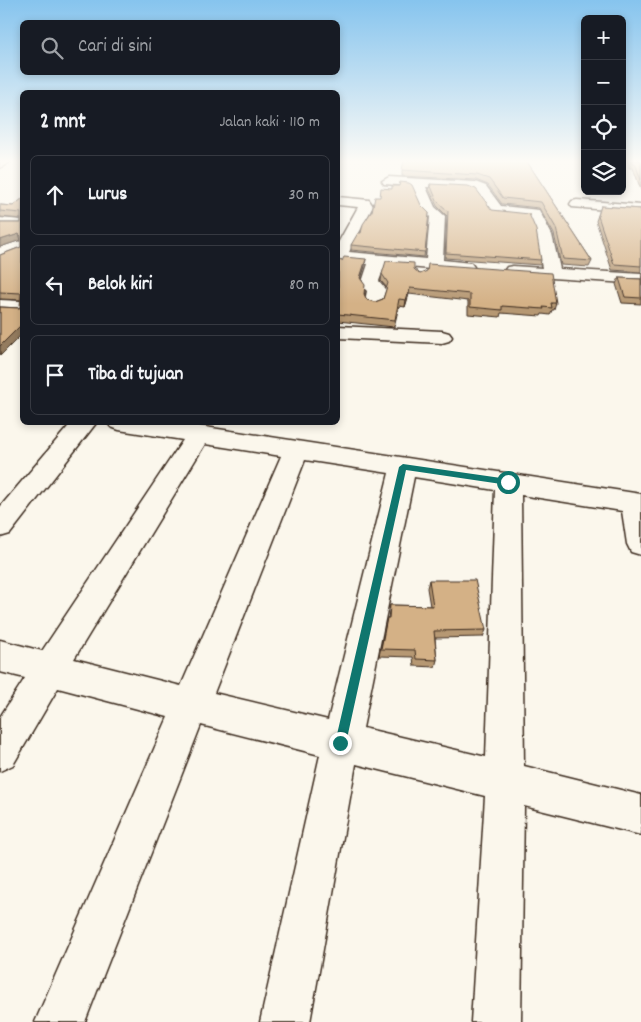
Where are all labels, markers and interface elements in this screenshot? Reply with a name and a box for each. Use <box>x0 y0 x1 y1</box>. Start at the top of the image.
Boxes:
map controls <box>581 15 626 195</box>
button: + <box>581 15 626 60</box>
search box <box>20 20 340 75</box>
icon: search <box>38 34 66 62</box>
text: Cari di sini <box>78 34 152 61</box>
button: − <box>581 60 626 105</box>
button: locate <box>581 105 626 150</box>
text: 2 mnt <box>40 108 86 138</box>
text: Jalan kaki · 110 m <box>219 111 320 134</box>
button: layers <box>581 150 626 195</box>
icon: ahead <box>41 181 69 209</box>
text: Lurus <box>88 182 127 209</box>
text: 30 m <box>289 184 319 207</box>
icon: left <box>41 271 69 299</box>
text: Belok kiri <box>88 272 152 299</box>
text: 80 m <box>289 274 319 297</box>
icon: arrive <box>41 361 69 389</box>
text: Tiba di tujuan <box>88 362 183 389</box>
route start <box>497 471 520 494</box>
route end <box>329 732 352 755</box>

